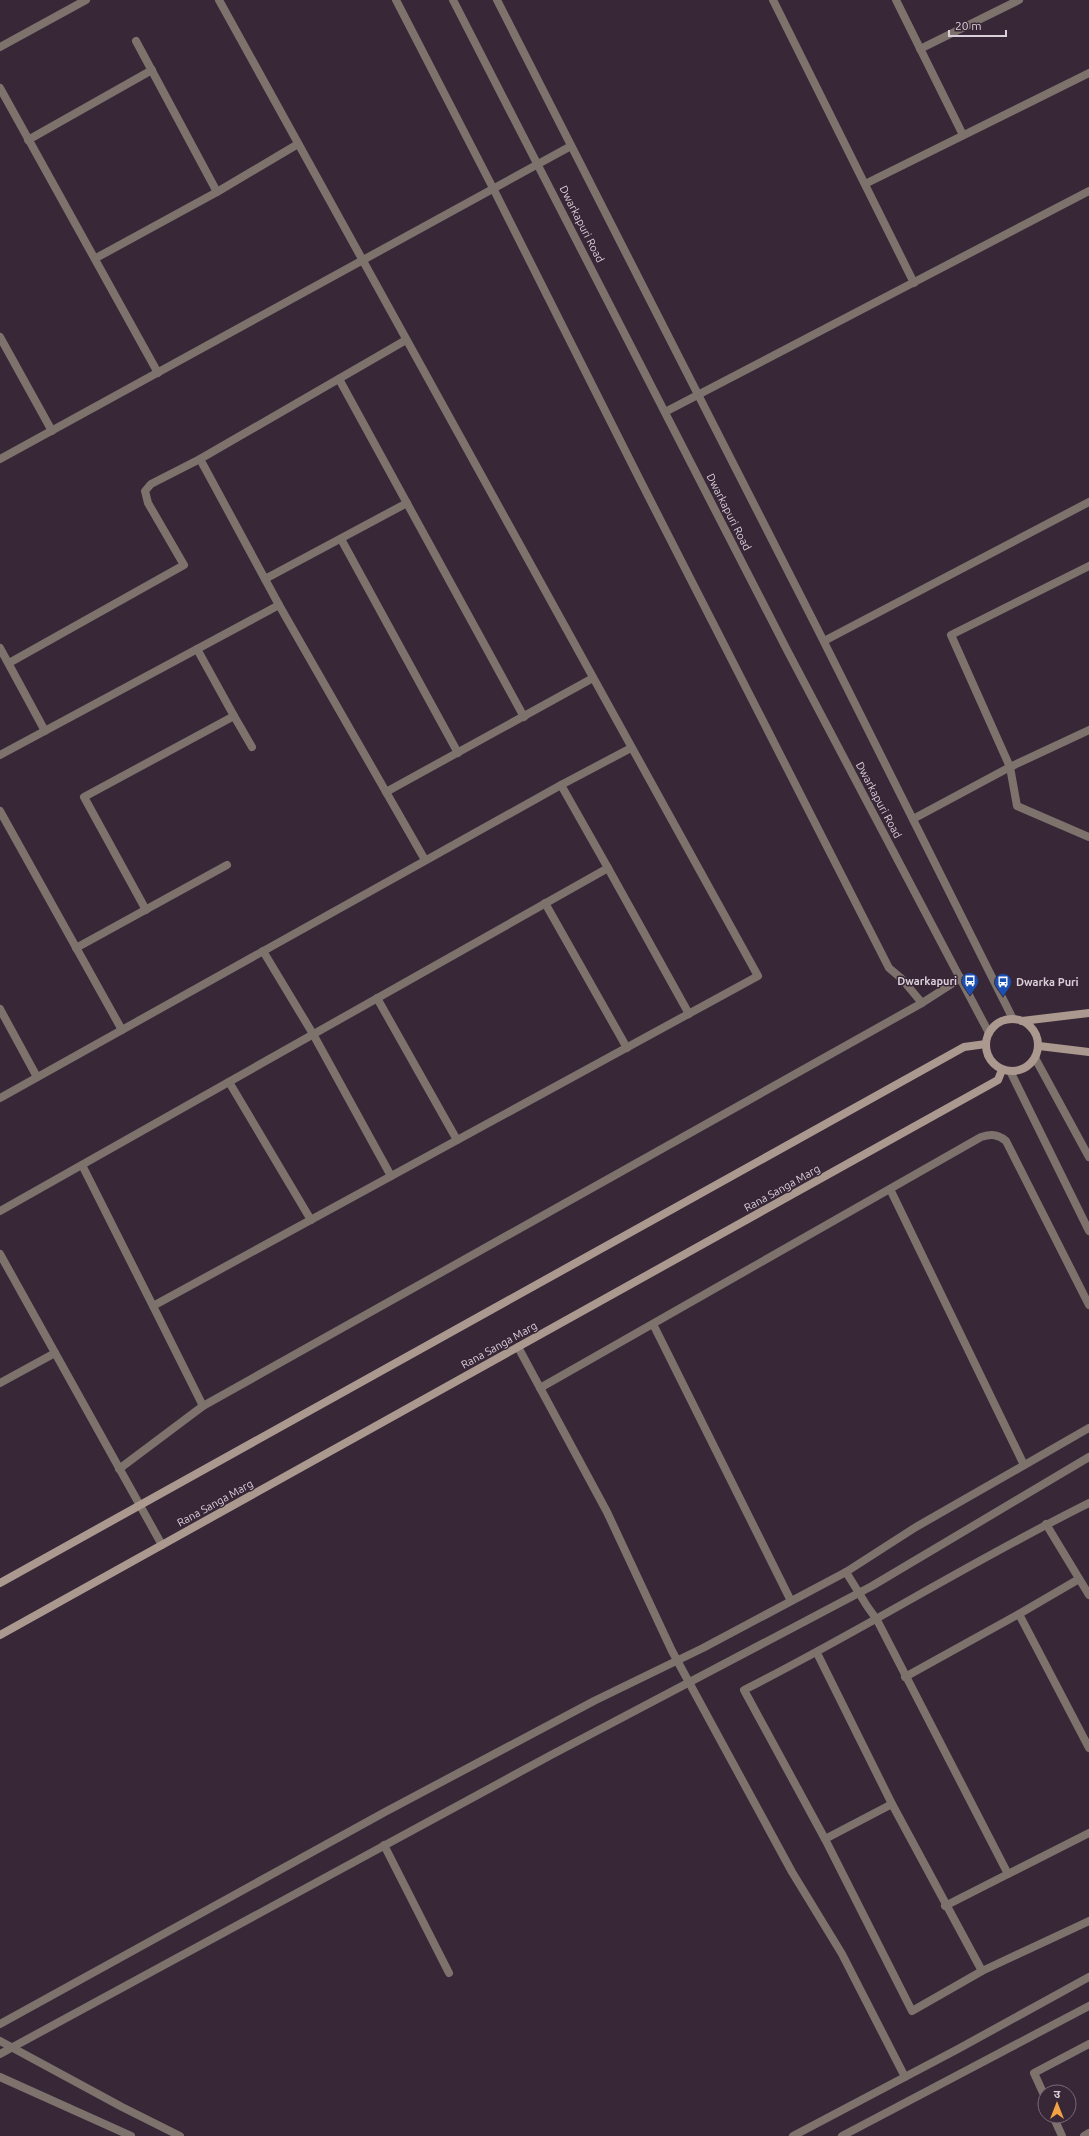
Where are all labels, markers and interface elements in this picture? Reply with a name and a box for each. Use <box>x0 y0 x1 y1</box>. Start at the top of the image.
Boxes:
scale bar <box>949 12 1006 38</box>
text: 20 m <box>955 19 982 32</box>
street label: Dwarkapuri Road <box>557 184 607 264</box>
street label: Dwarkapuri Road <box>704 472 754 552</box>
street label: Dwarkapuri Road <box>854 760 904 840</box>
bus stop icon: Dwarkapuri <box>960 971 980 996</box>
bus stop icon: Dwarka Puri <box>993 972 1013 997</box>
place label: Dwarkapuri <box>897 975 957 987</box>
place label: Dwarka Puri <box>1016 976 1079 988</box>
street label: Rana Sanga Marg <box>742 1162 822 1214</box>
street label: Rana Sanga Marg <box>459 1319 539 1371</box>
street label: Rana Sanga Marg <box>175 1477 255 1529</box>
north arrow <box>1037 2084 1077 2124</box>
text: उ <box>1054 2088 1061 2100</box>

